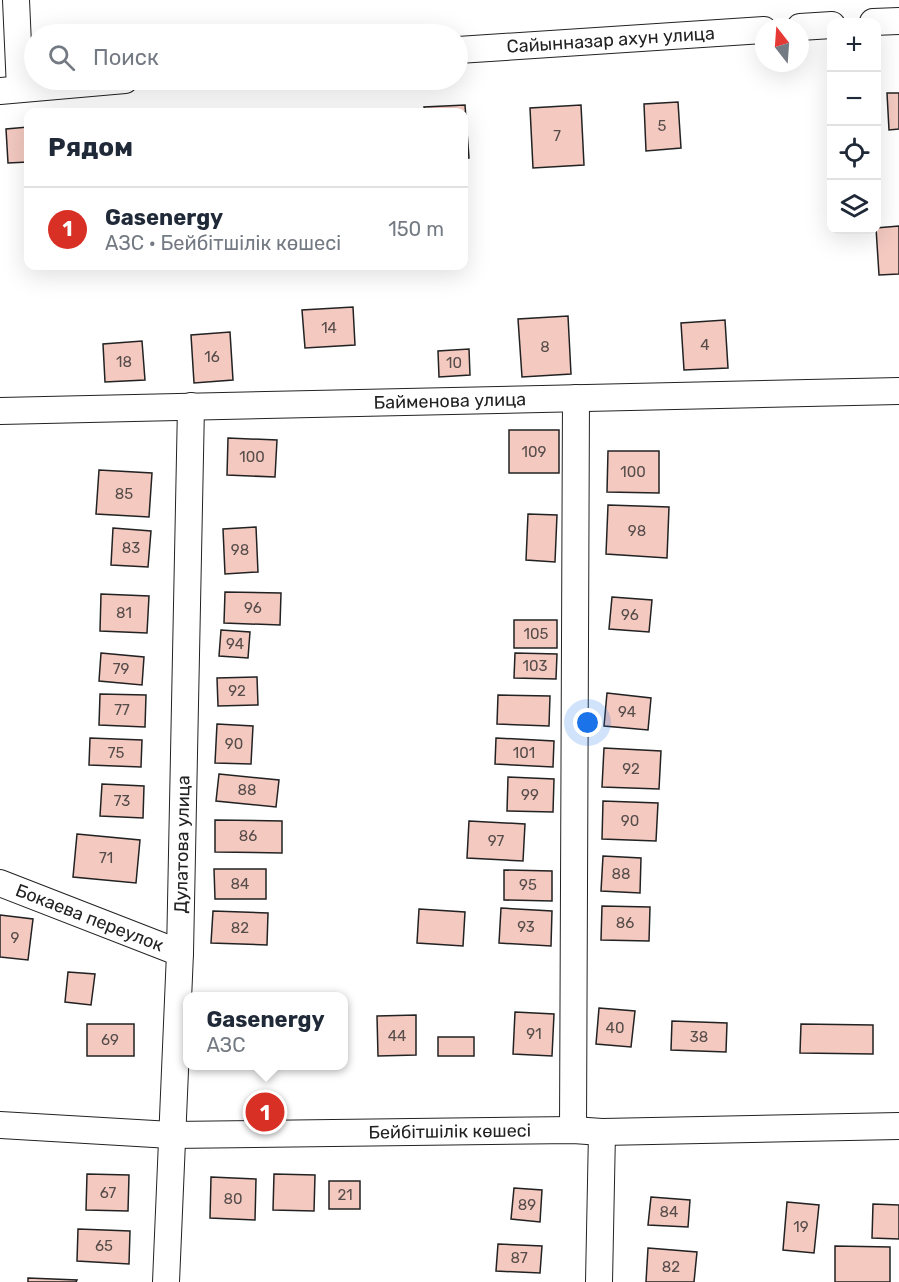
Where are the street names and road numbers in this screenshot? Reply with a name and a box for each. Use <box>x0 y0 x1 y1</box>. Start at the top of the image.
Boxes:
street label: Сайынназар ахун улица <box>506 22 715 58</box>
street label: Байменова улица <box>373 388 526 414</box>
street label: Дулатова улица <box>170 775 195 914</box>
street label: Бокаева переулок <box>12 879 167 957</box>
street label: Бейбітшілік көшесі <box>368 1120 531 1144</box>

